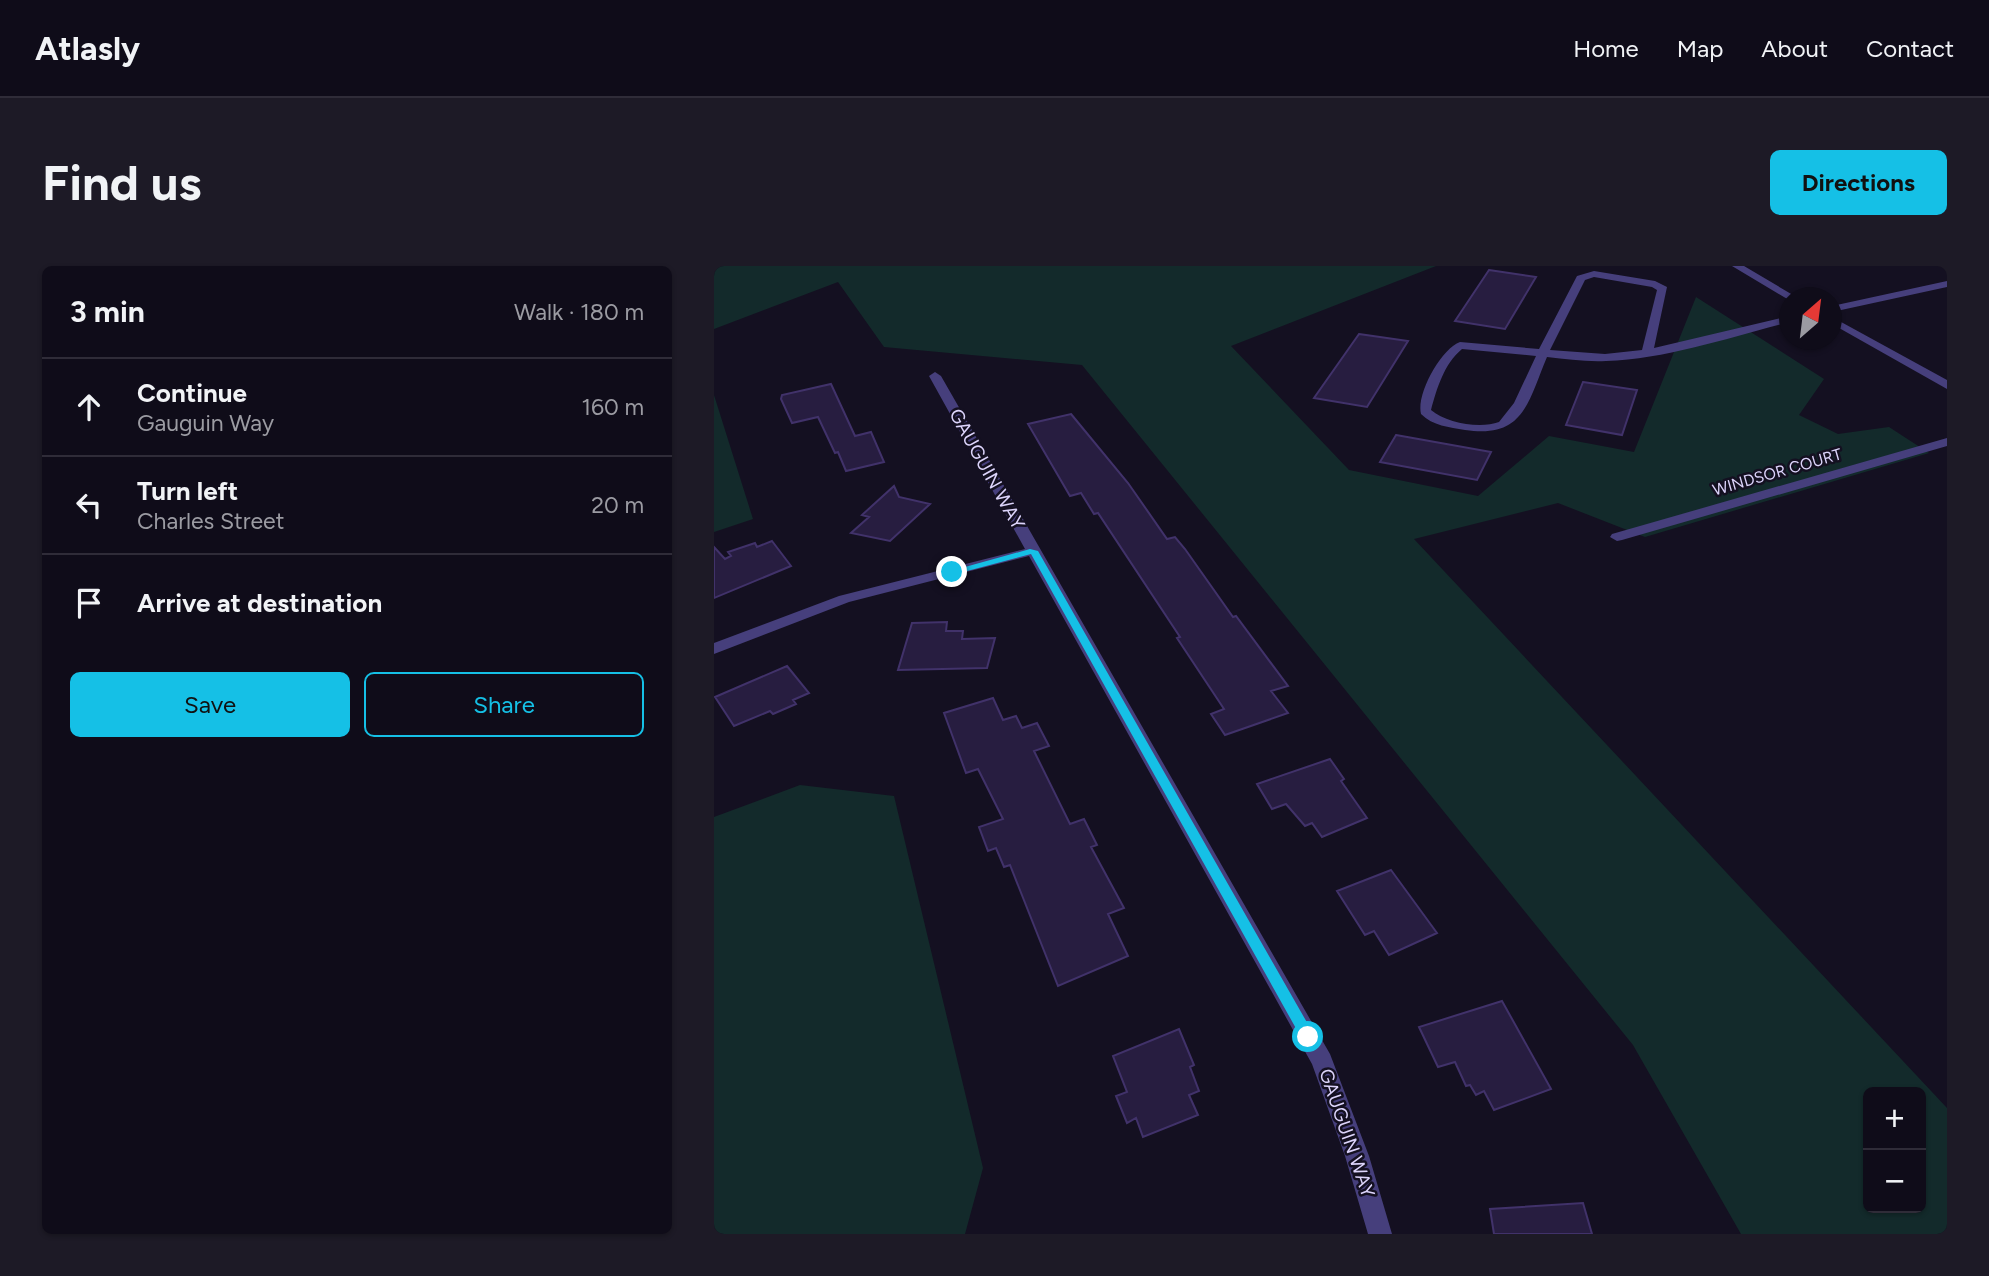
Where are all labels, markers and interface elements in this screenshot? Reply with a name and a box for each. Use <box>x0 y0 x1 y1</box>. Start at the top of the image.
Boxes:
text: Atlasly <box>35 29 140 68</box>
text: Home <box>1573 34 1639 63</box>
text: Map <box>1677 34 1723 63</box>
text: About <box>1761 34 1828 63</box>
text: Contact <box>1866 34 1954 63</box>
button: Directions <box>1770 150 1947 215</box>
text: Find us <box>42 153 201 212</box>
north arrow <box>1779 287 1842 350</box>
text: 3 min <box>70 293 145 330</box>
text: Walk · 180 m <box>514 298 644 326</box>
text: Continue <box>137 377 247 409</box>
icon: ahead <box>70 388 108 426</box>
text: 160 m <box>581 393 644 421</box>
street label: GAUGUIN WAY <box>944 404 1030 534</box>
text: Gauguin Way <box>137 409 274 437</box>
street label: WINDSOR COURT <box>1710 444 1844 500</box>
text: Turn left <box>137 475 238 507</box>
icon: left <box>70 486 108 524</box>
text: 20 m <box>591 491 644 519</box>
text: Charles Street <box>137 507 284 535</box>
route end <box>936 556 967 587</box>
icon: arrive <box>70 584 108 622</box>
text: Arrive at destination <box>137 587 382 619</box>
button: Save <box>70 672 350 737</box>
button: Share <box>364 672 644 737</box>
route start <box>1292 1021 1323 1052</box>
street label: GAUGUIN WAY <box>1314 1066 1380 1201</box>
map controls <box>1863 1087 1926 1213</box>
button: + <box>1863 1087 1926 1150</box>
button: − <box>1863 1150 1926 1213</box>

